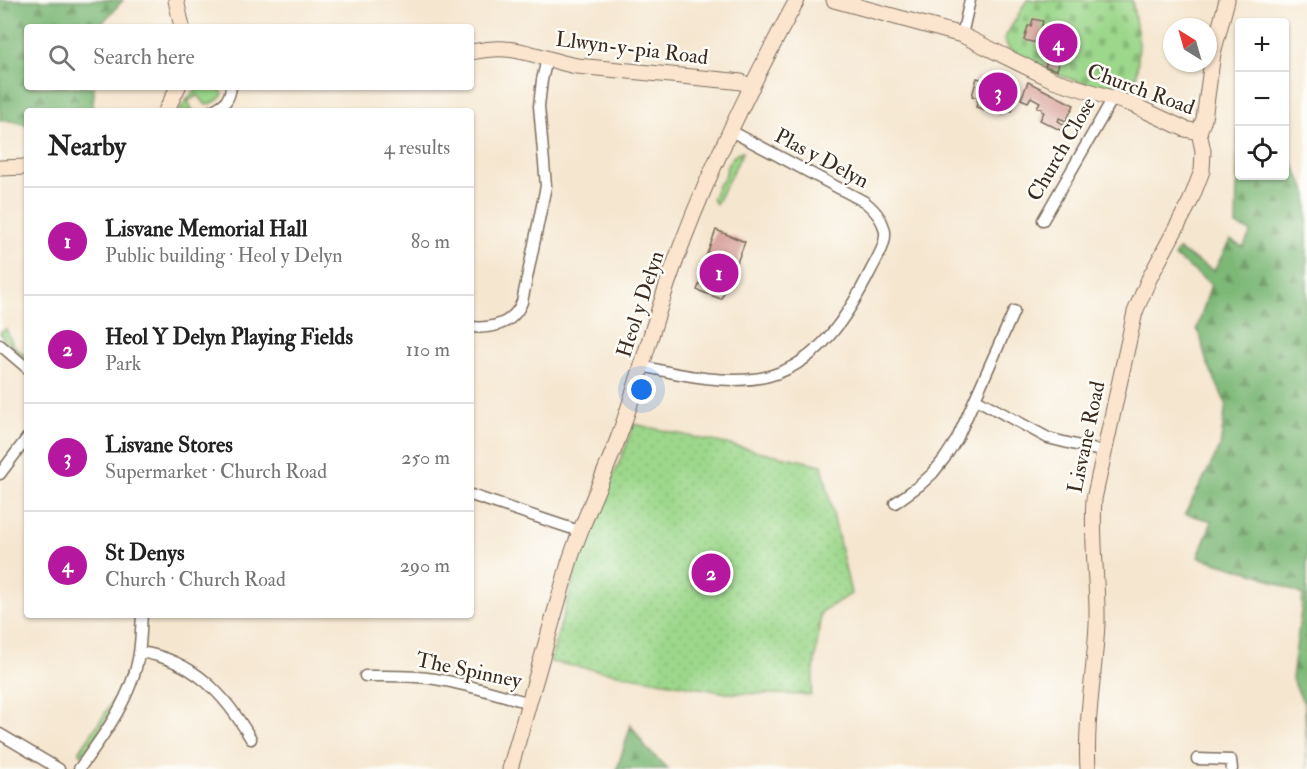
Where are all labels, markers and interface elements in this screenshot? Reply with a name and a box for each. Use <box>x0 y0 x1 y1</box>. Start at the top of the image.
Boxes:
north arrow <box>1163 18 1217 72</box>
map controls <box>1235 18 1289 180</box>
button: + <box>1235 18 1289 72</box>
pin: 4 <box>1038 20 1078 66</box>
search box <box>24 24 474 90</box>
street label: Llwyn-y-pia Road <box>554 26 710 71</box>
icon: search <box>45 41 78 74</box>
text: Search here <box>93 43 195 71</box>
street label: Church Road <box>1083 58 1199 122</box>
pin: 3 <box>978 70 1018 115</box>
button: − <box>1235 72 1289 126</box>
street label: Church Close <box>1021 92 1102 206</box>
street label: Plas y Delyn <box>770 122 874 195</box>
button: locate <box>1235 126 1289 180</box>
text: Nearby <box>48 131 126 163</box>
text: 4 results <box>384 135 450 160</box>
text: Lisvane Memorial Hall <box>105 215 307 243</box>
text: 1 <box>64 229 71 254</box>
text: 80 m <box>411 229 450 254</box>
text: Public building · Heol y Delyn <box>105 243 343 268</box>
street label: Heol y Delyn <box>611 247 670 361</box>
pin: 1 <box>700 250 738 296</box>
text: Heol Y Delyn Playing Fields <box>105 323 353 351</box>
text: 2 <box>62 337 73 362</box>
text: 110 m <box>406 337 450 362</box>
text: Park <box>105 351 141 376</box>
your location <box>627 375 656 404</box>
street label: Lisvane Road <box>1061 378 1112 495</box>
text: Lisvane Stores <box>105 431 233 459</box>
text: 3 <box>64 445 71 470</box>
text: 250 m <box>401 445 450 470</box>
text: Supermarket · Church Road <box>105 459 327 484</box>
text: St Denys <box>105 539 184 567</box>
pin: 2 <box>692 550 730 596</box>
text: 4 <box>62 553 73 578</box>
text: 290 m <box>400 553 450 578</box>
text: Church · Church Road <box>105 567 286 592</box>
street label: The Spinney <box>414 646 525 695</box>

